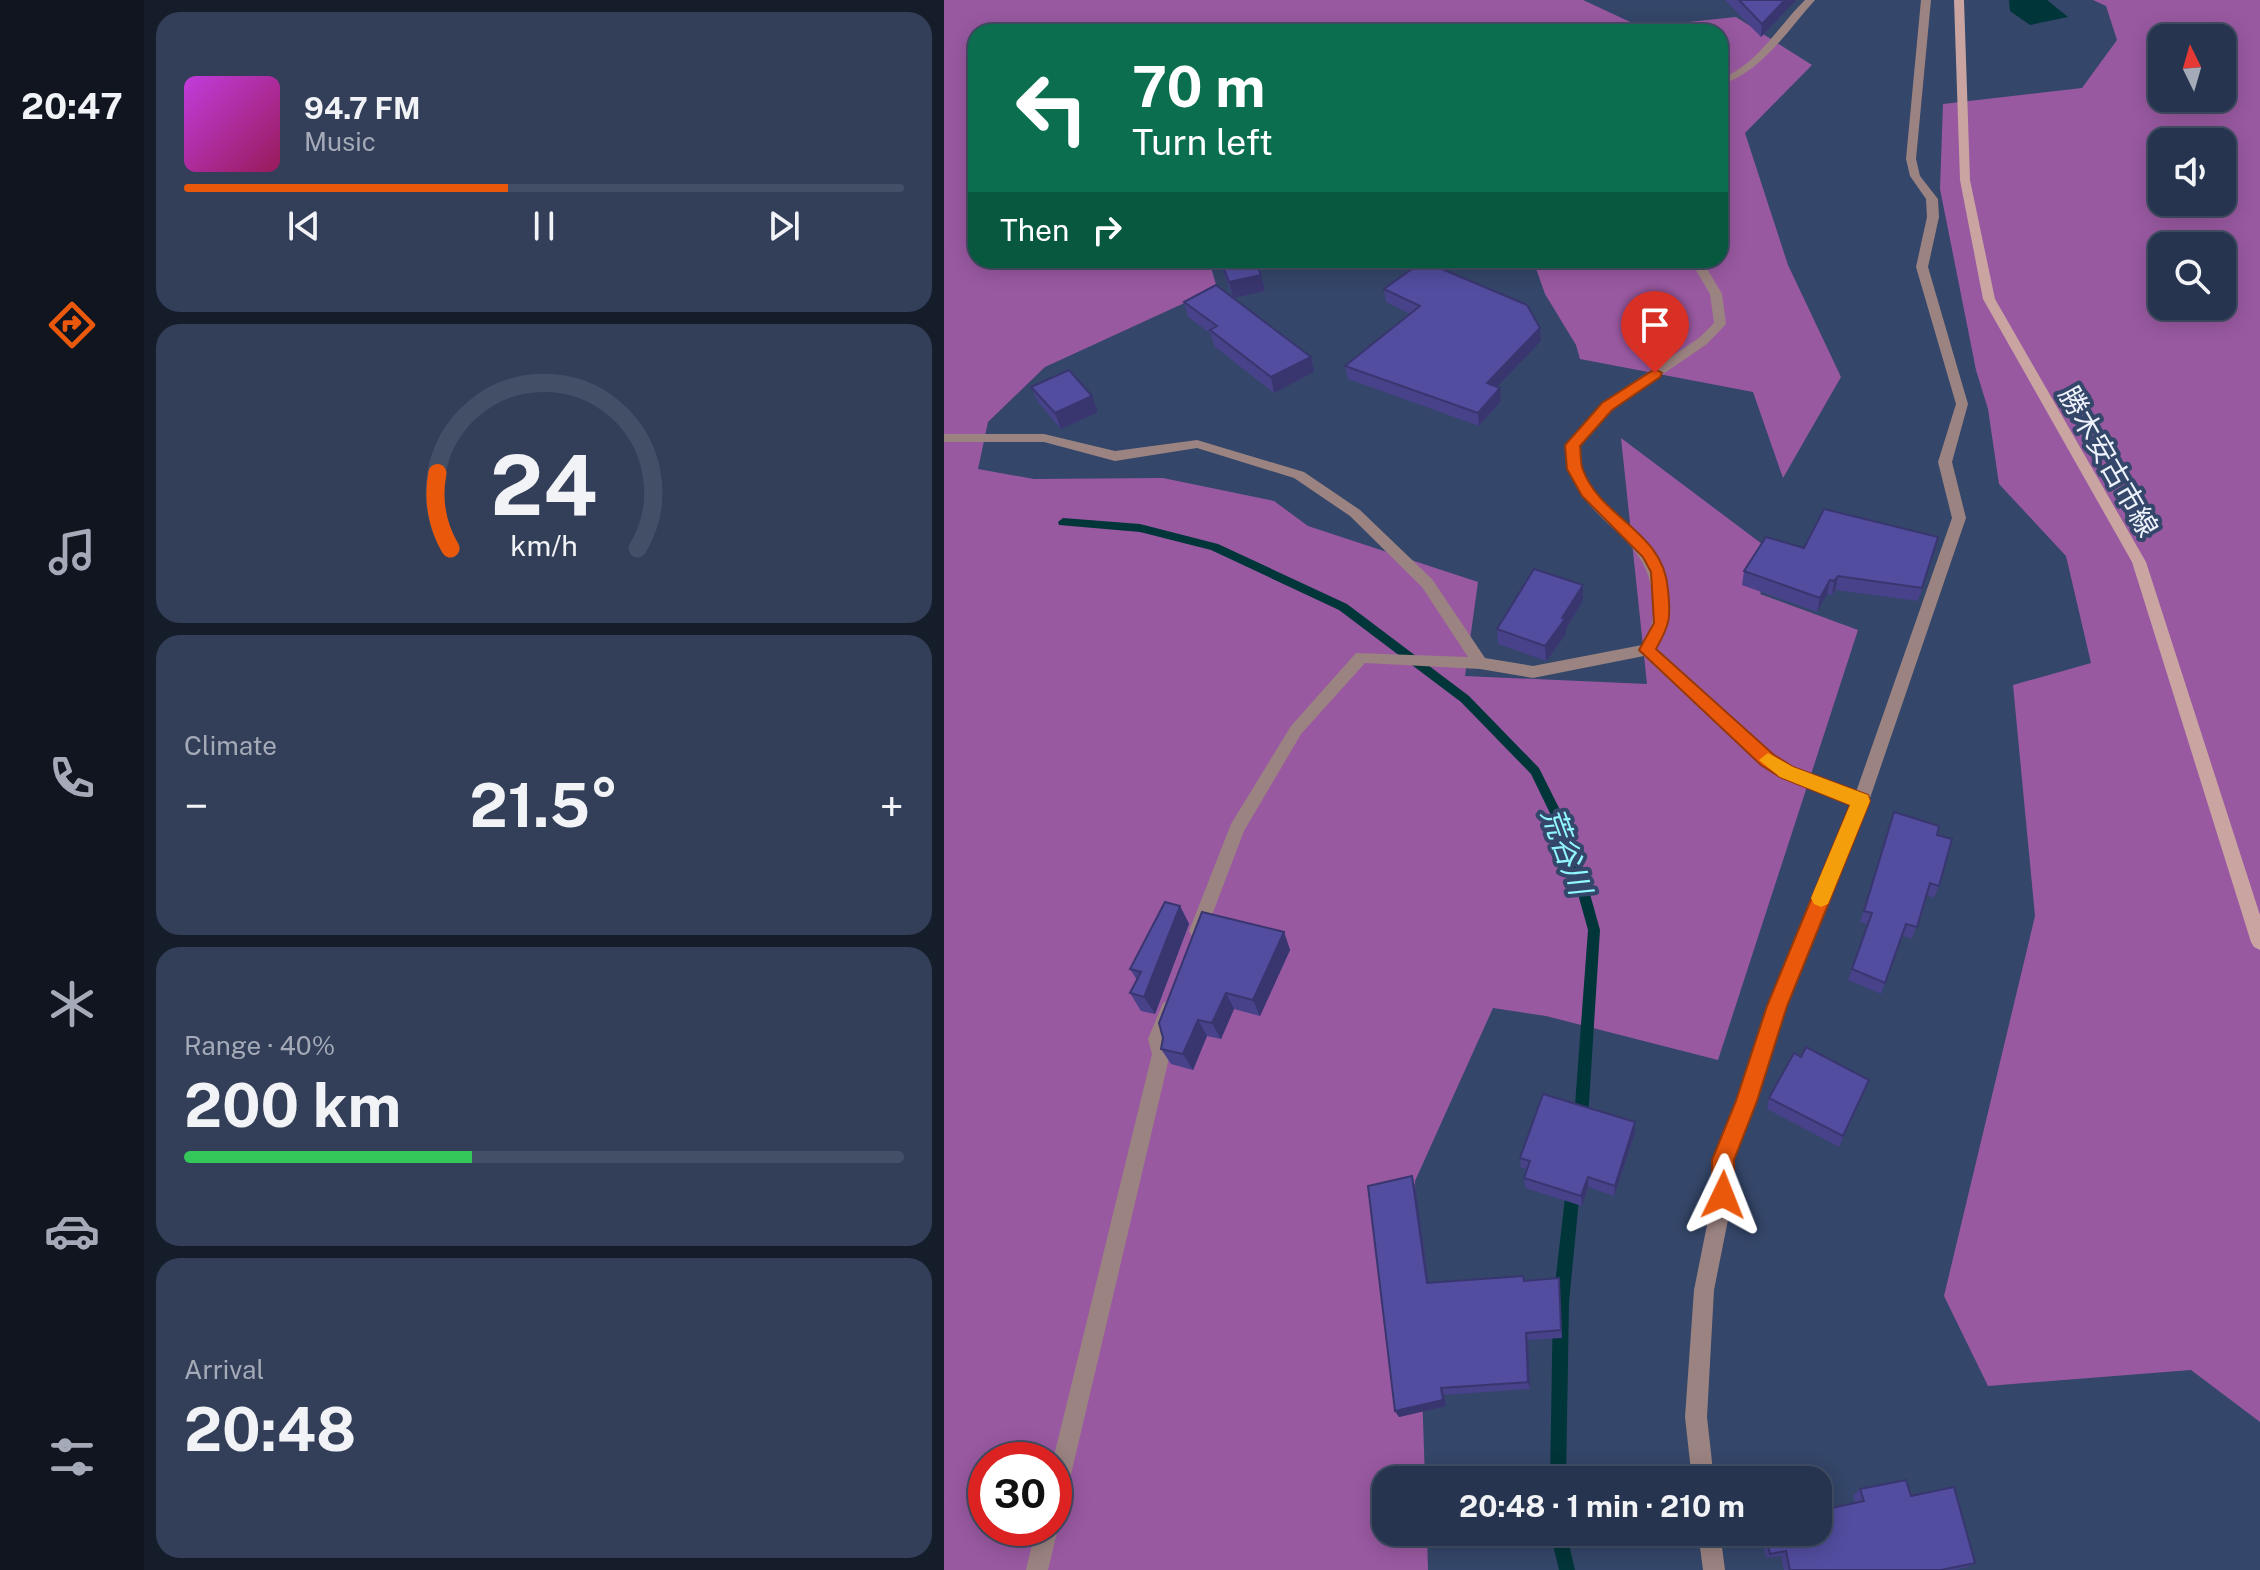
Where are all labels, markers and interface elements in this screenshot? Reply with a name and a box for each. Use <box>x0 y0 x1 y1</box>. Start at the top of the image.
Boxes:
north arrow <box>2148 24 2236 112</box>
map controls <box>2148 24 2236 320</box>
text: 70 m <box>1132 54 1265 120</box>
icon: left <box>1000 56 1104 160</box>
text: 20:47 <box>21 85 123 127</box>
text: 94.7 FM <box>304 90 420 126</box>
text: Turn left <box>1132 121 1273 163</box>
text: Music <box>304 126 376 157</box>
button: sound <box>2148 128 2236 216</box>
icon: previous <box>282 204 326 248</box>
icon: pause <box>522 204 566 248</box>
icon: next <box>762 204 806 248</box>
icon: right <box>1085 208 1129 252</box>
text: Then <box>1000 212 1069 248</box>
button: search <box>2148 232 2236 320</box>
pin <box>1621 291 1689 373</box>
icon: directions <box>44 297 100 353</box>
icon: arrive <box>1633 303 1677 347</box>
street label: 勝木安古市線 <box>2053 380 2165 542</box>
text: 24 <box>490 436 598 534</box>
icon: music <box>44 524 100 580</box>
text: km/h <box>510 530 578 563</box>
text: Climate <box>184 730 277 761</box>
icon: phone <box>44 750 100 806</box>
text: 21.5° <box>470 770 618 841</box>
text: − <box>184 780 208 832</box>
text: + <box>880 780 904 832</box>
water label: 荒谷川 <box>1535 803 1600 902</box>
icon: climate <box>44 976 100 1032</box>
text: Range · 40% <box>184 1030 335 1061</box>
text: 200 km <box>184 1070 401 1141</box>
position arrow <box>1681 1153 1765 1237</box>
icon: car <box>44 1203 100 1259</box>
text: Arrival <box>184 1354 264 1385</box>
text: 20:48 <box>184 1394 356 1465</box>
icon: filters <box>44 1429 100 1485</box>
speed limit sign: 30 <box>968 1442 1072 1546</box>
text: 20:48 · 1 min · 210 m <box>1459 1488 1745 1524</box>

